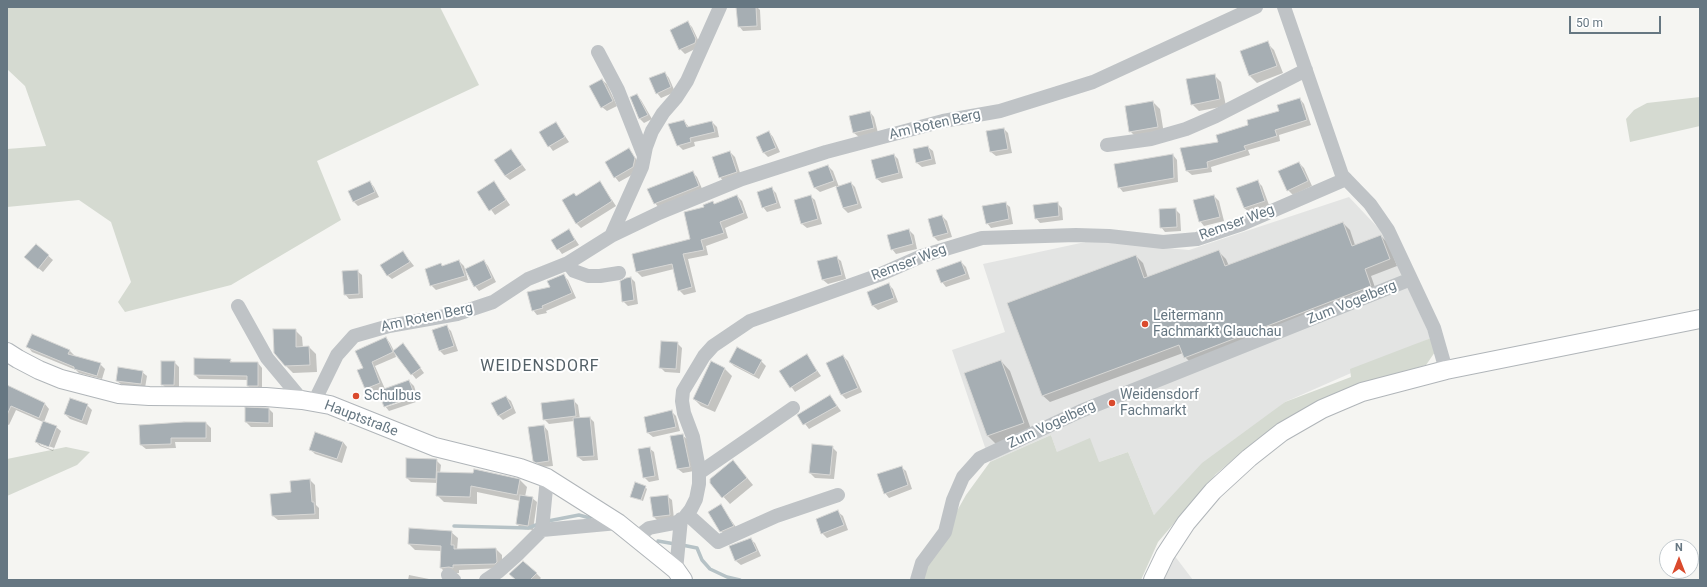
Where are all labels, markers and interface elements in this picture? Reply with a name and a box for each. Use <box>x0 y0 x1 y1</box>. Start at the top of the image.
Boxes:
scale bar <box>1571 8 1663 34</box>
text: 50 m <box>1576 16 1603 30</box>
street label: Am Roten Berg <box>888 106 982 144</box>
street label: Remser Weg <box>1197 202 1277 244</box>
street label: Remser Weg <box>869 241 949 285</box>
street label: Zum Vogelberg <box>1305 277 1399 329</box>
street label: Am Roten Berg <box>380 300 474 336</box>
place label: Leitermann Fachmarkt Glauchau <box>1153 308 1282 340</box>
marker: Leitermann Fachmarkt Glauchau <box>1140 319 1150 329</box>
district label: WEIDENSDORF <box>480 357 600 377</box>
place label: Weidensdorf Fachmarkt <box>1120 387 1199 420</box>
place label: Schulbus <box>364 388 421 404</box>
marker: Schulbus <box>351 391 361 401</box>
street label: Hauptstraße <box>322 397 400 441</box>
street label: Zum Vogelberg <box>1006 397 1098 453</box>
marker: Weidensdorf Fachmarkt <box>1107 398 1117 408</box>
north arrow <box>1659 539 1699 579</box>
text: N <box>1675 541 1683 554</box>

